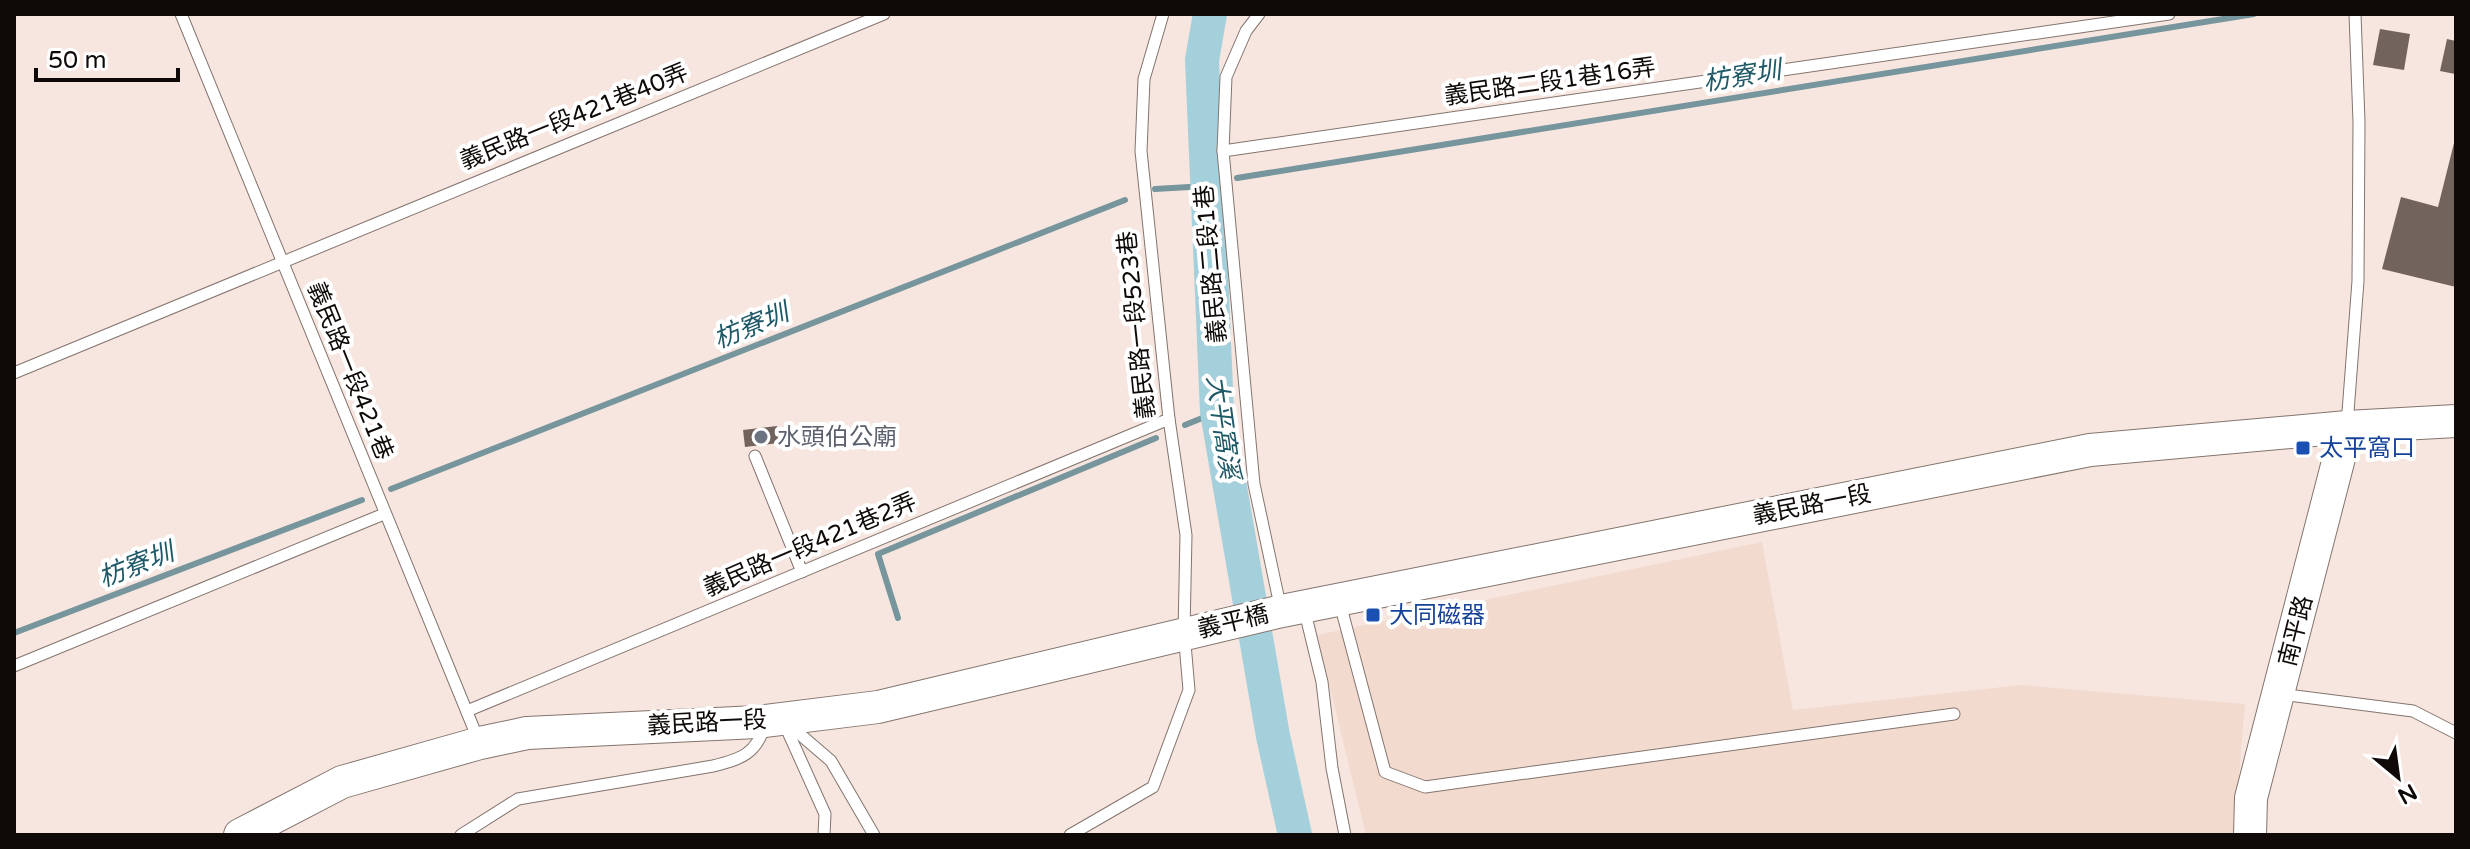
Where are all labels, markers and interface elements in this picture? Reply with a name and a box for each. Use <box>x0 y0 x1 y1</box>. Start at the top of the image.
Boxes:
scale bar <box>36 32 178 82</box>
text: 50 m <box>48 46 106 75</box>
street label: 義民路二段1巷16弄 <box>1442 53 1658 111</box>
water label: 枋寮圳 <box>1701 54 1787 97</box>
street label: 義民路一段421巷40弄 <box>456 58 692 176</box>
street label: 義民路二段1巷 <box>1190 183 1232 345</box>
street label: 義民路一段523巷 <box>1113 229 1161 421</box>
street label: 義民路一段421巷 <box>301 278 399 464</box>
water label: 枋寮圳 <box>709 296 797 355</box>
water label: 大平窩溪 <box>1200 373 1246 485</box>
place label: 水頭伯公廟 <box>777 423 897 452</box>
marker: 水頭伯公廟 <box>752 428 770 446</box>
place label: 太平窩口 <box>2319 434 2415 463</box>
marker: 太平窩口 <box>2294 439 2312 457</box>
street label: 義民路一段 <box>1750 479 1874 531</box>
street label: 義民路一段421巷2弄 <box>699 487 921 603</box>
water label: 枋寮圳 <box>94 535 182 593</box>
street label: 南平路 <box>2273 593 2319 669</box>
street label: 義平橋 <box>1195 600 1271 644</box>
place label: 大同磁器 <box>1389 601 1485 630</box>
marker: 大同磁器 <box>1364 606 1382 624</box>
street label: 義民路一段 <box>646 705 768 741</box>
north arrow <box>2358 737 2438 817</box>
text: N <box>2393 778 2421 809</box>

